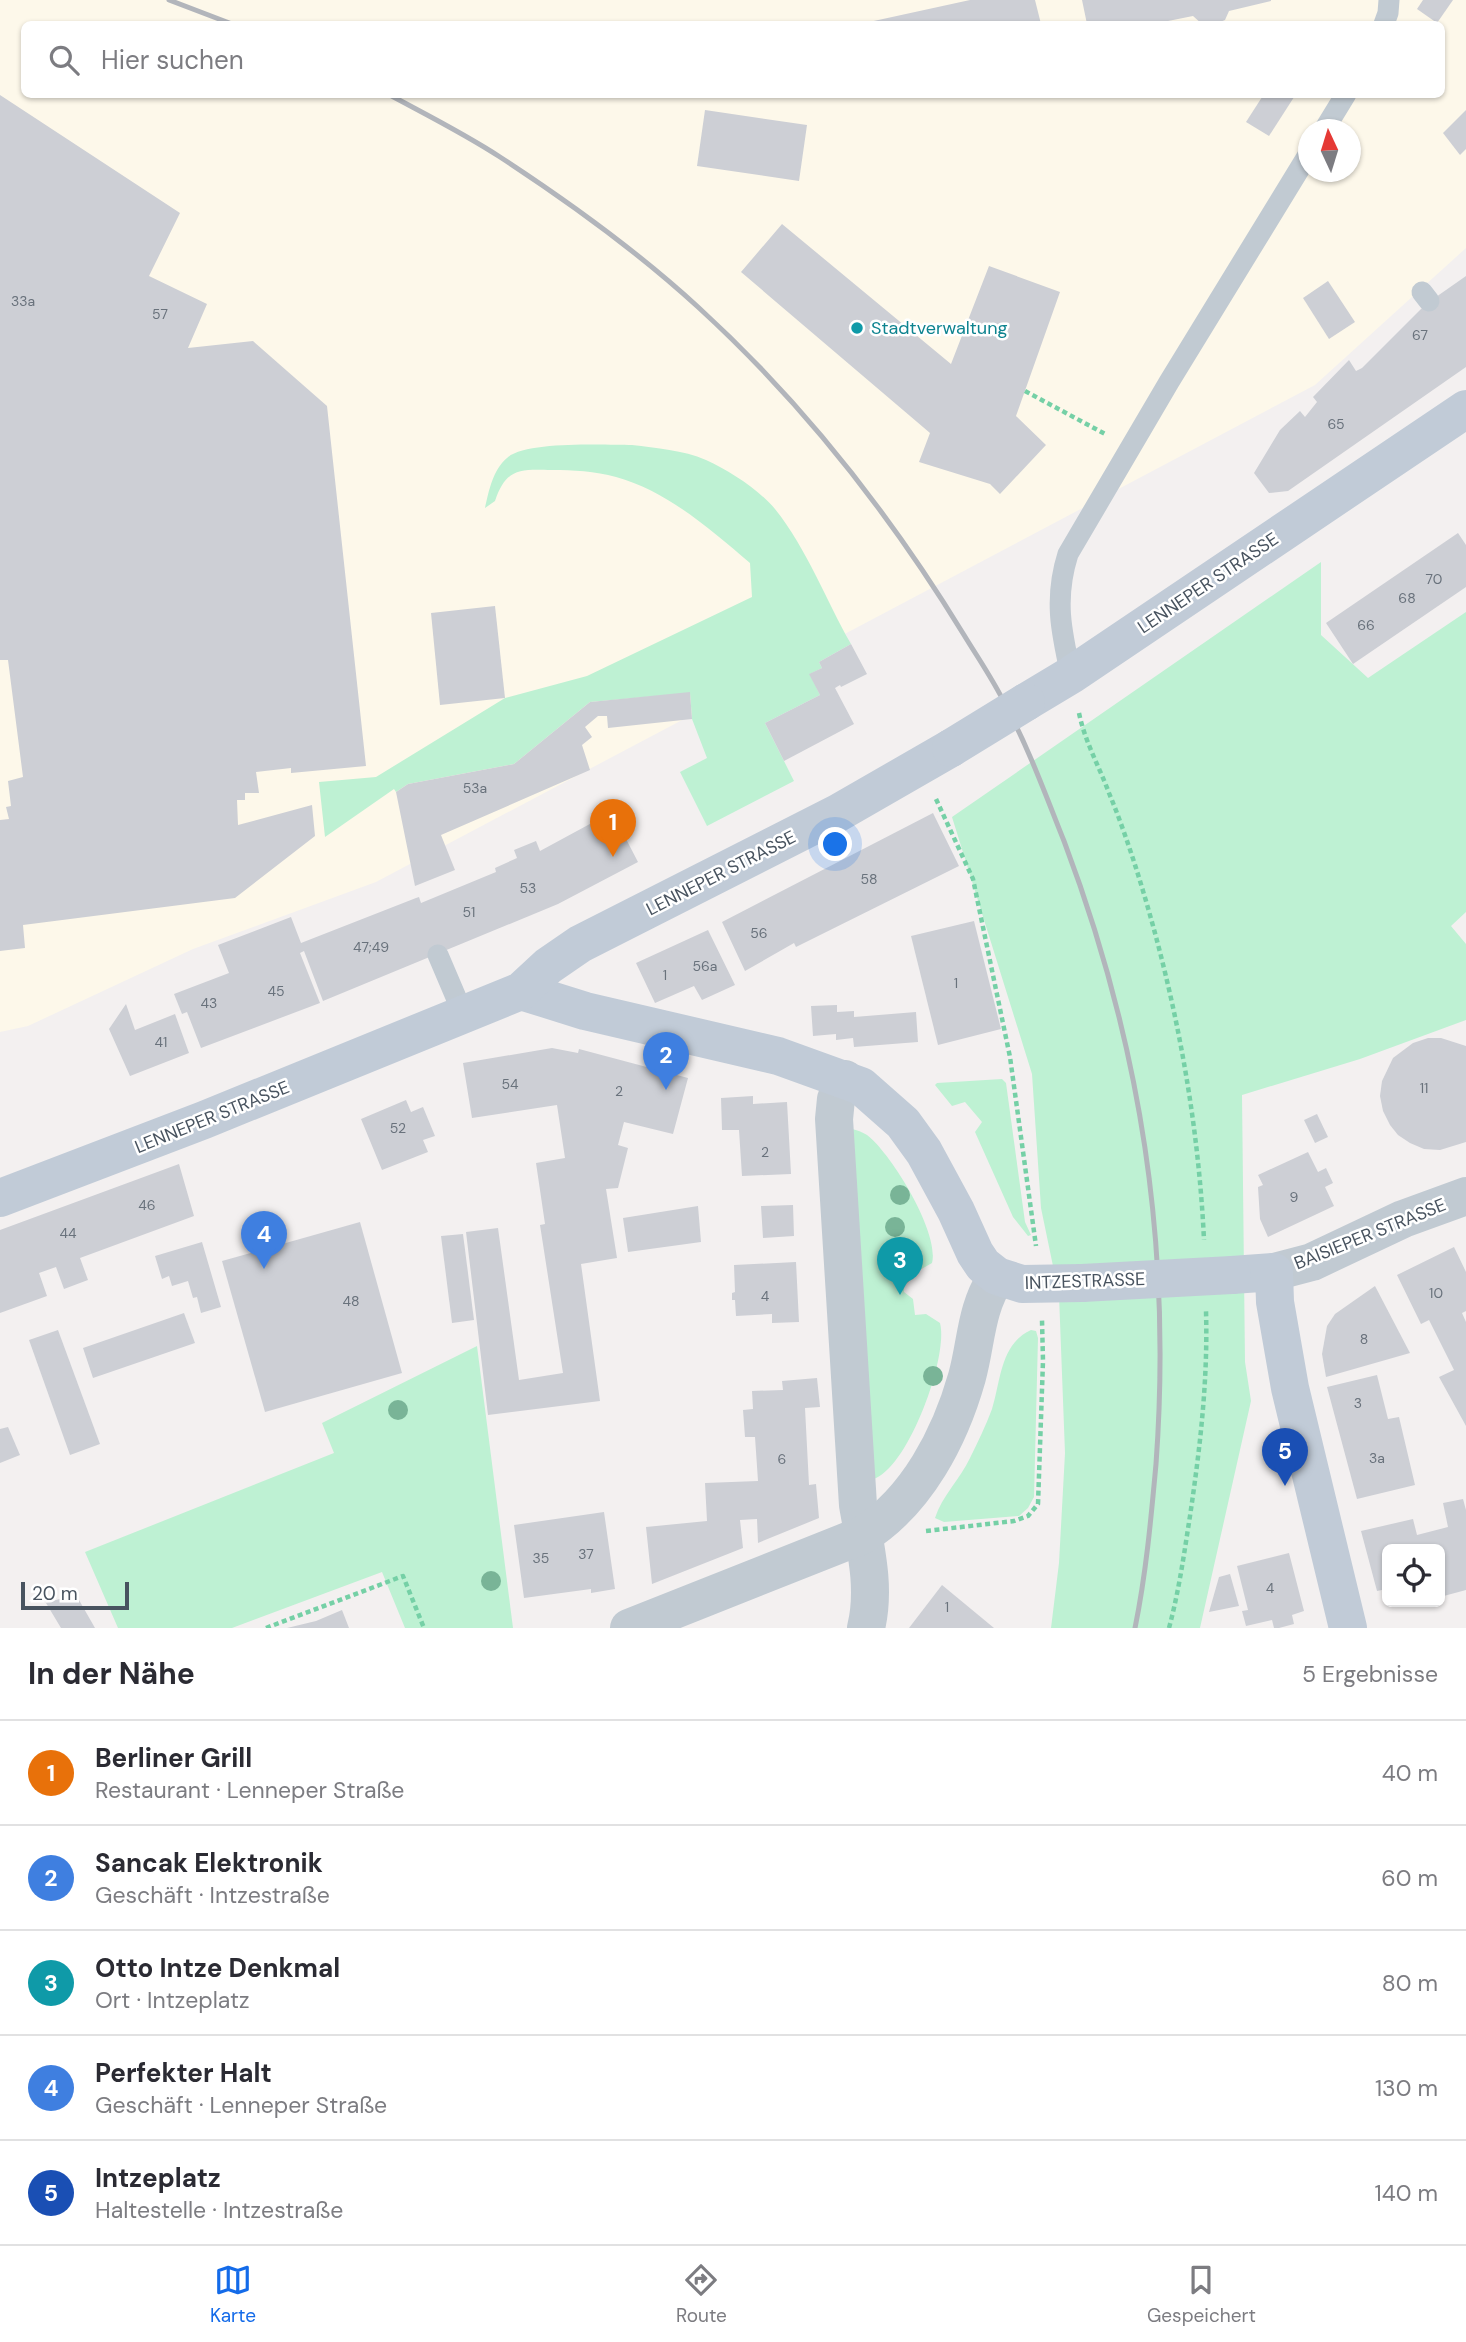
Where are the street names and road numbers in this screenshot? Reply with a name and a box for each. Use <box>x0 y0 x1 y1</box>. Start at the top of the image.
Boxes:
street label: LENNEPER STRASSE <box>1133 527 1283 639</box>
street label: LENNEPER STRASSE <box>642 825 800 921</box>
street label: LENNEPER STRASSE <box>131 1075 293 1159</box>
street label: BAISIEPER STRASSE <box>1291 1193 1449 1275</box>
street label: INTZESTRASSE <box>1024 1267 1146 1295</box>

